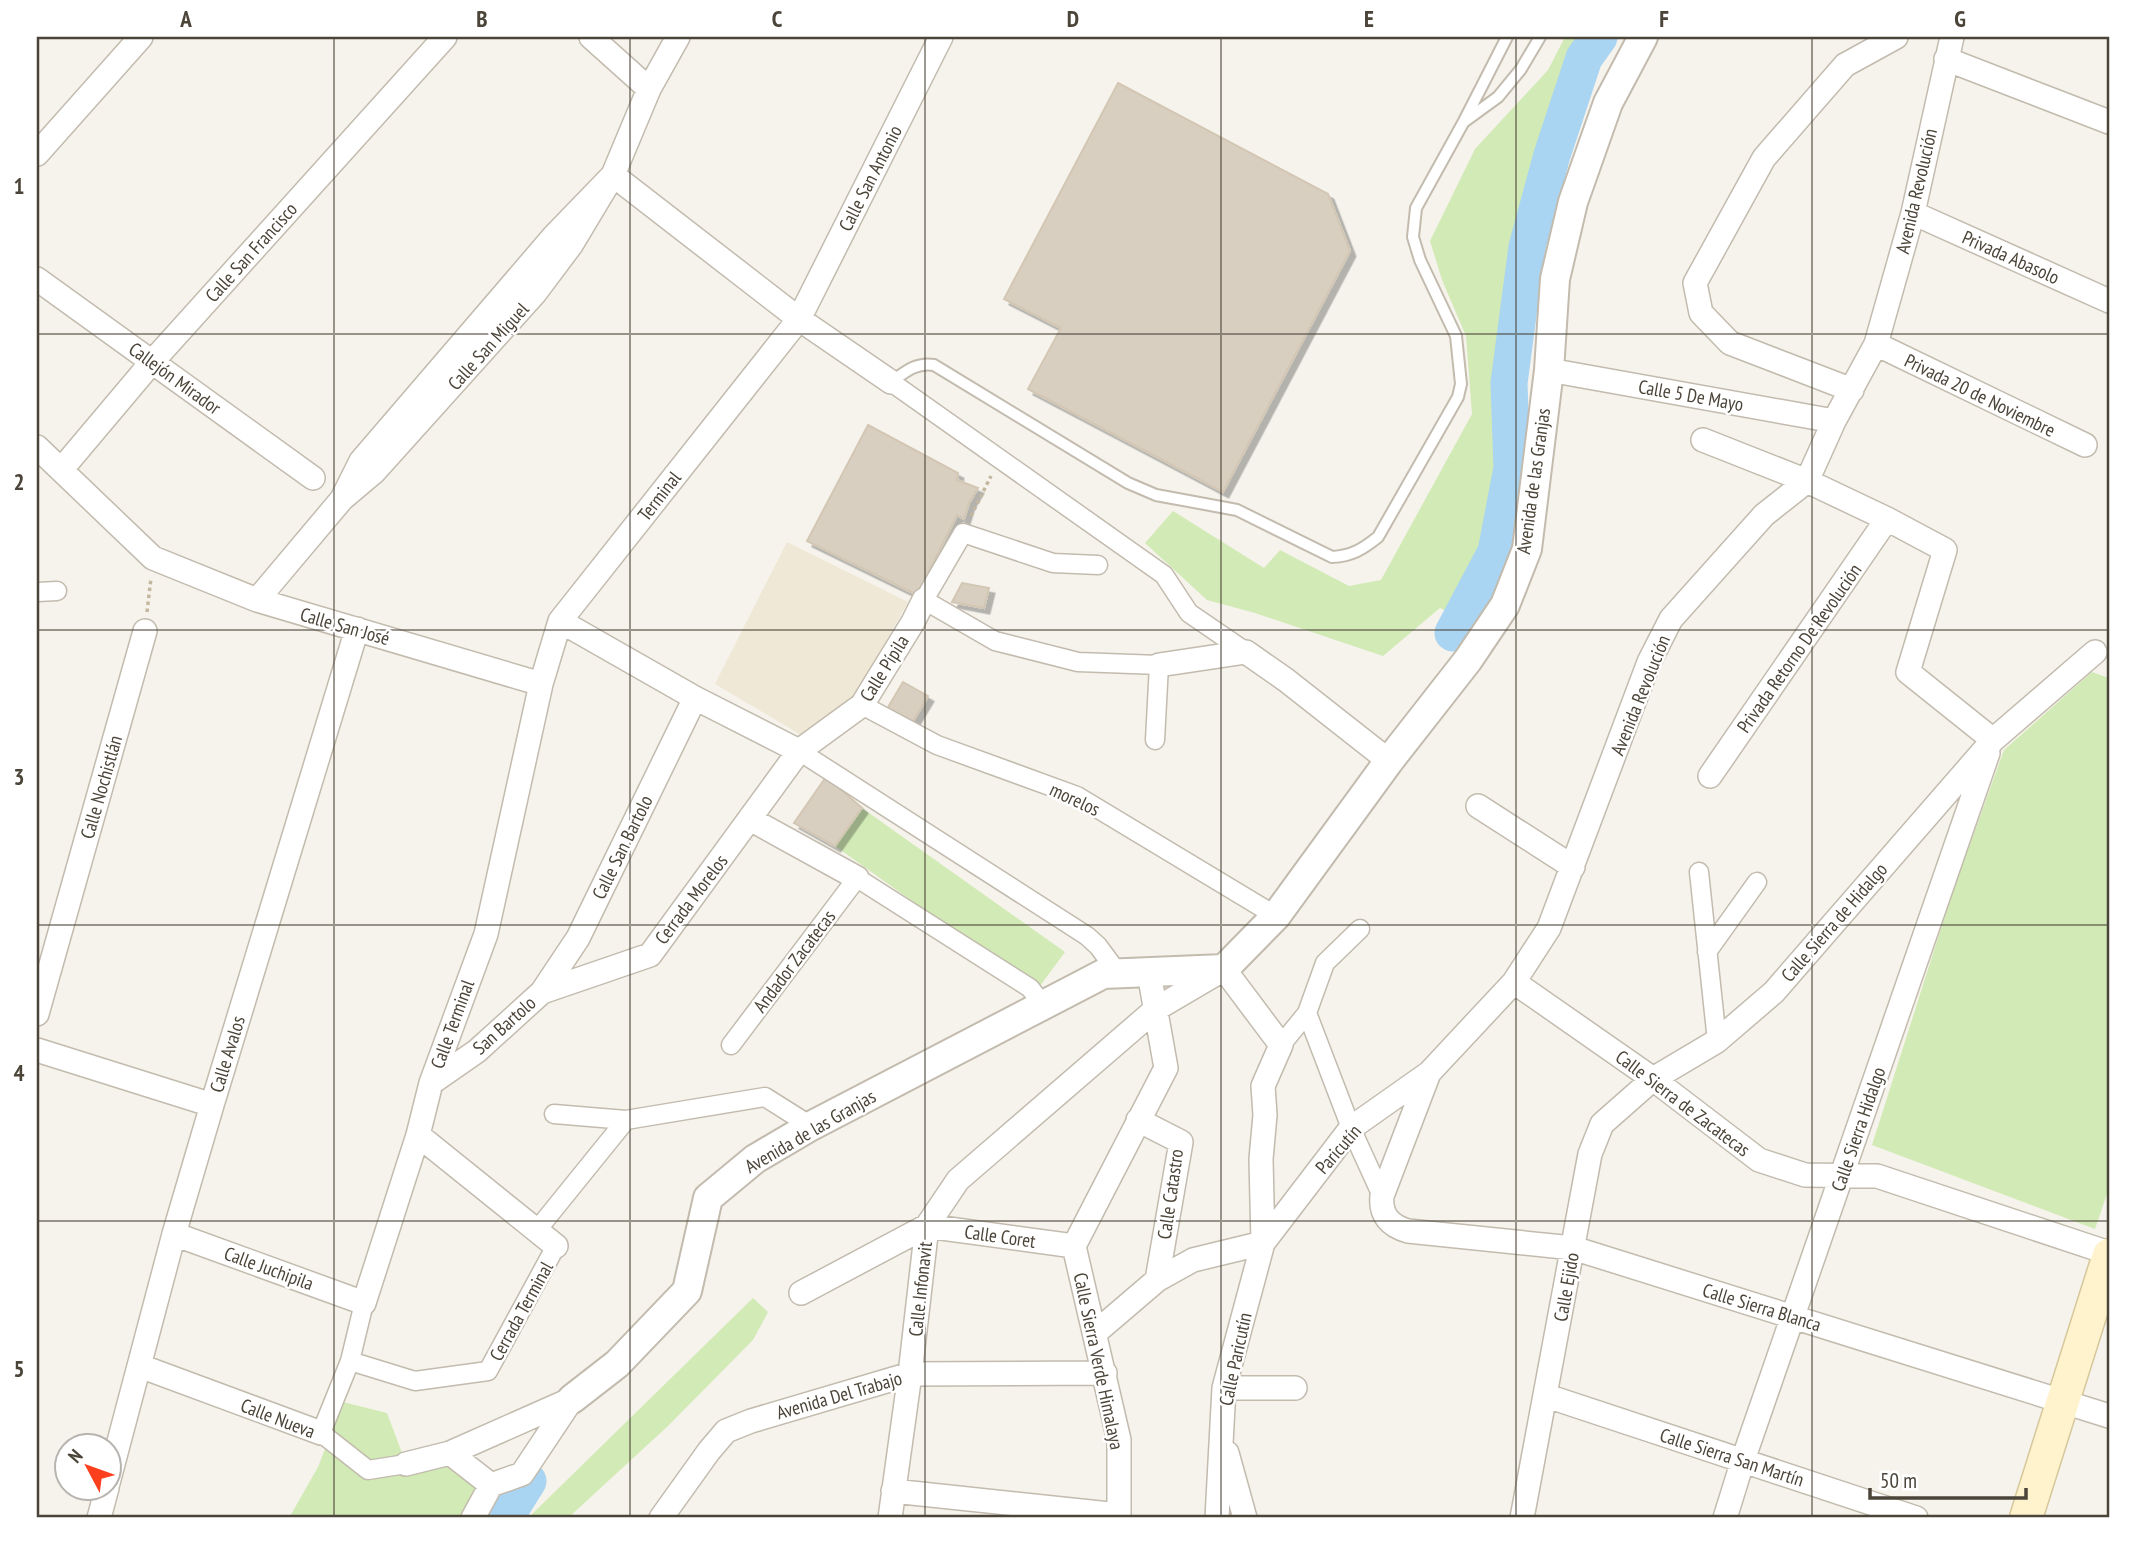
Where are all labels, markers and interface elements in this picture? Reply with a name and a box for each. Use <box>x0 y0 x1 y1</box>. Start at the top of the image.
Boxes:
text: A <box>179 4 192 33</box>
text: B <box>476 4 488 33</box>
text: C <box>772 4 783 33</box>
text: D <box>1067 4 1079 33</box>
text: E <box>1364 4 1374 33</box>
text: F <box>1659 4 1669 33</box>
text: G <box>1954 4 1966 33</box>
street label: Calle San Antonio <box>833 121 907 235</box>
street label: Avenida Revolución <box>1890 126 1942 256</box>
text: 1 <box>14 171 25 200</box>
street label: Calle San Francisco <box>200 197 302 307</box>
street label: Privada Abasolo <box>1959 225 2063 289</box>
street label: Calle San Miguel <box>442 297 534 395</box>
street label: Callejón Mirador <box>124 337 226 420</box>
street label: Privada 20 de Noviembre <box>1901 348 2059 442</box>
street label: Calle 5 De Mayo <box>1637 374 1745 416</box>
street label: Avenida de las Granjas <box>1511 406 1555 556</box>
street label: Terminal <box>632 466 686 526</box>
text: 2 <box>14 467 25 496</box>
street label: Privada Retorno De Revolución <box>1732 559 1866 737</box>
street label: Calle San José <box>297 602 393 650</box>
street label: Calle Pípila <box>854 630 914 706</box>
street label: Avenida Revolución <box>1605 631 1675 759</box>
street label: Calle Nochistlán <box>75 733 127 841</box>
text: 3 <box>14 762 25 791</box>
street label: morelos <box>1046 777 1104 821</box>
street label: Calle San Bartolo <box>586 791 658 903</box>
street label: Cerrada Morelos <box>649 849 733 949</box>
street label: Calle Sierra de Hidalgo <box>1776 858 1892 986</box>
street label: Andador Zacatecas <box>748 905 840 1017</box>
street label: Calle Terminal <box>425 976 479 1072</box>
street label: San Bartolo <box>468 991 540 1059</box>
street label: Calle Avalos <box>204 1013 250 1095</box>
street label: Calle Sierra de Zacatecas <box>1611 1045 1755 1161</box>
text: 4 <box>14 1058 25 1087</box>
street label: Calle Sierra Hidalgo <box>1826 1064 1890 1194</box>
street label: Avenida de las Granjas <box>740 1084 880 1178</box>
street label: Paricutín <box>1310 1119 1366 1179</box>
street label: Calle Catastro <box>1152 1147 1188 1241</box>
street label: Calle Coret <box>963 1219 1038 1253</box>
street label: Calle Infonavit <box>903 1240 937 1338</box>
street label: Calle Juchipila <box>221 1241 317 1295</box>
street label: Calle Ejido <box>1548 1251 1584 1323</box>
street label: Cerrada Terminal <box>484 1257 558 1365</box>
street label: Calle Sierra Verde Himalaya <box>1068 1270 1130 1452</box>
street label: Calle Sierra Blanca <box>1700 1278 1824 1336</box>
street label: Calle Paricutín <box>1213 1310 1257 1408</box>
text: 5 <box>14 1354 25 1383</box>
street label: Avenida Del Trabajo <box>773 1366 905 1424</box>
street label: Calle Nueva <box>237 1393 319 1443</box>
street label: Calle Sierra San Martín <box>1657 1422 1807 1492</box>
north arrow <box>52 1432 122 1502</box>
text: N <box>63 1444 88 1468</box>
scale bar <box>1870 1457 2025 1501</box>
text: 50 m <box>1880 1467 1917 1494</box>

